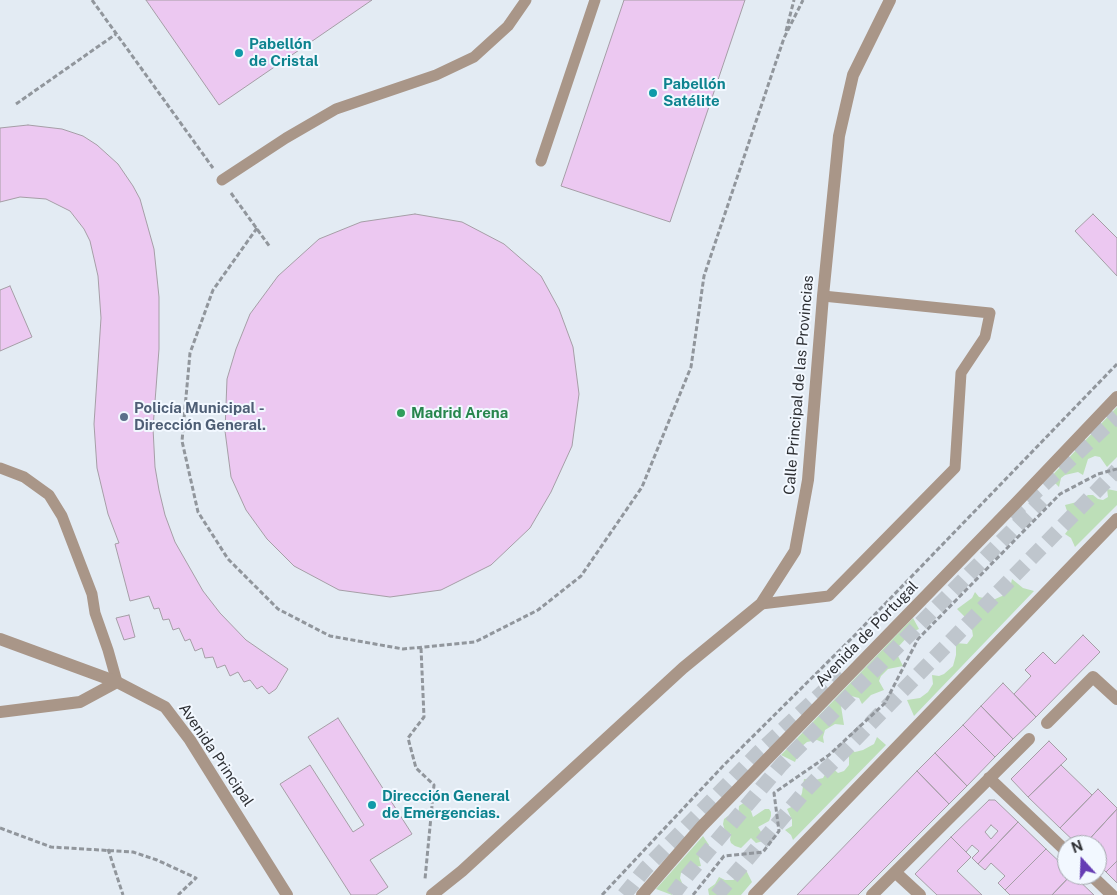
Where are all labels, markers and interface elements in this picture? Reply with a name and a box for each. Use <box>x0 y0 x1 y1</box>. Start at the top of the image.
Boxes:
place label: Pabellón de Cristal <box>249 35 319 70</box>
marker: Pabellón de Cristal <box>233 47 245 59</box>
place label: Pabellón Satélite <box>663 75 726 110</box>
marker: Pabellón Satélite <box>647 87 659 99</box>
street label: Calle Principal de las Provincias <box>780 274 818 496</box>
place label: Policía Municipal - Dirección General. <box>134 399 266 434</box>
place label: Madrid Arena <box>411 404 508 422</box>
marker: Madrid Arena <box>395 407 407 419</box>
marker: Policía Municipal - Dirección General. <box>118 411 130 423</box>
street label: Avenida de Portugal <box>812 577 922 691</box>
street label: Avenida Principal <box>175 700 257 810</box>
place label: Dirección General de Emergencias. <box>382 787 510 822</box>
marker: Dirección General de Emergencias. <box>366 799 378 811</box>
north arrow <box>1057 835 1107 885</box>
text: N <box>1069 837 1085 856</box>

